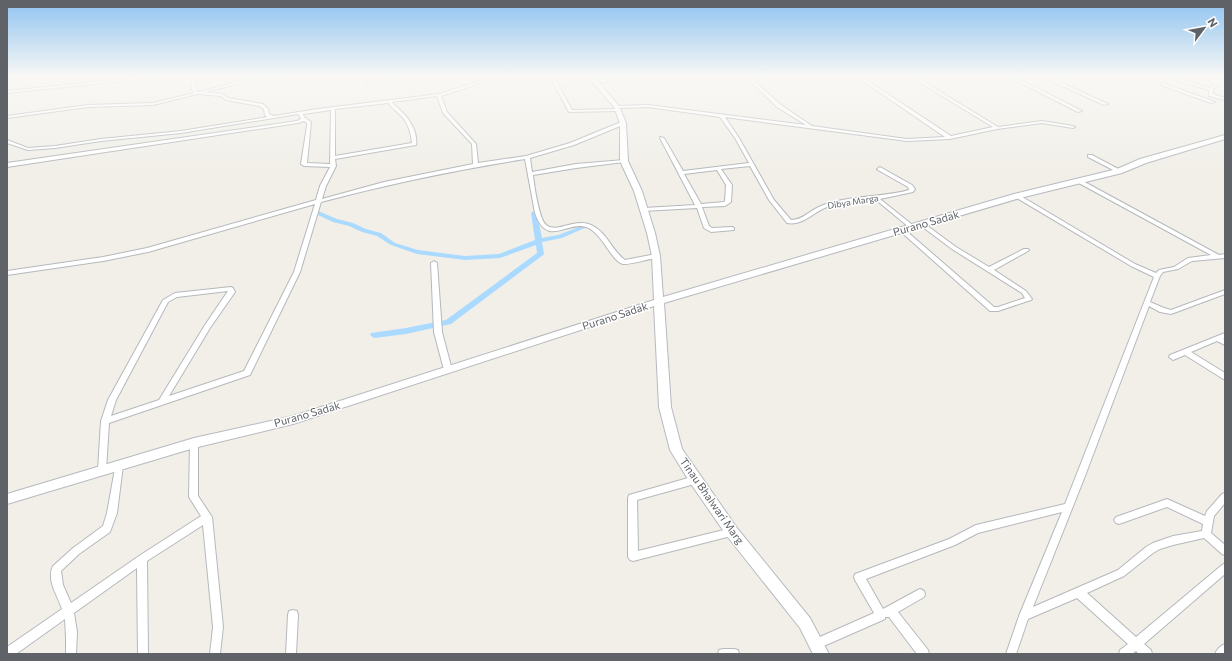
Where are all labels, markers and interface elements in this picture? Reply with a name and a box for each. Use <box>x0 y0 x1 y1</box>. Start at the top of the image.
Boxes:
north arrow <box>1184 8 1224 48</box>
text: N <box>1205 15 1221 29</box>
street label: Dibya Marga <box>827 192 880 211</box>
street label: Purano Sadak <box>891 207 961 238</box>
street label: Purano Sadak <box>580 299 649 332</box>
street label: Purano Sadak <box>272 398 342 429</box>
street label: Tinau Bhalwari Marg <box>678 455 747 546</box>

